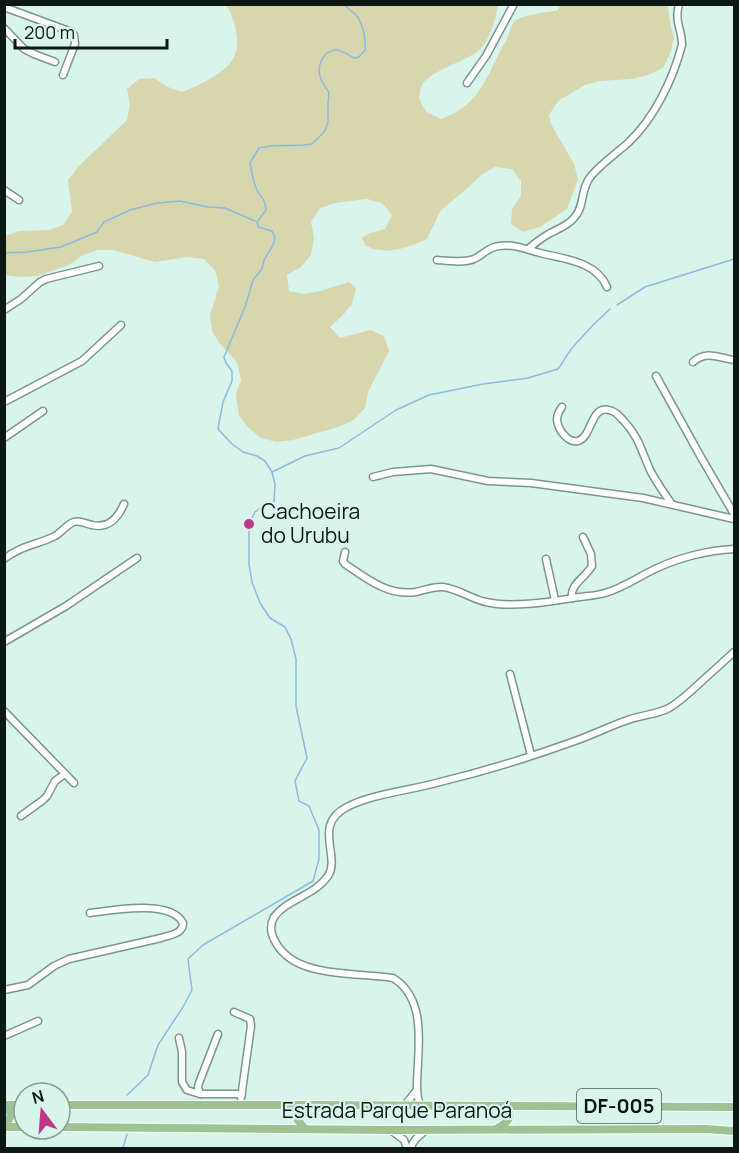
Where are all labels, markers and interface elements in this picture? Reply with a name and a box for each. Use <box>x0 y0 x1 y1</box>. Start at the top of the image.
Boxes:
scale bar <box>15 12 166 50</box>
text: 200 m <box>24 20 75 44</box>
place label: Cachoeira do Urubu <box>261 497 360 549</box>
marker: Cachoeira do Urubu <box>242 517 256 531</box>
north arrow <box>12 1081 72 1141</box>
text: N <box>29 1084 46 1109</box>
road number: DF-005 <box>577 1089 661 1123</box>
street label: Estrada Parque Paranoá <box>282 1096 512 1124</box>

